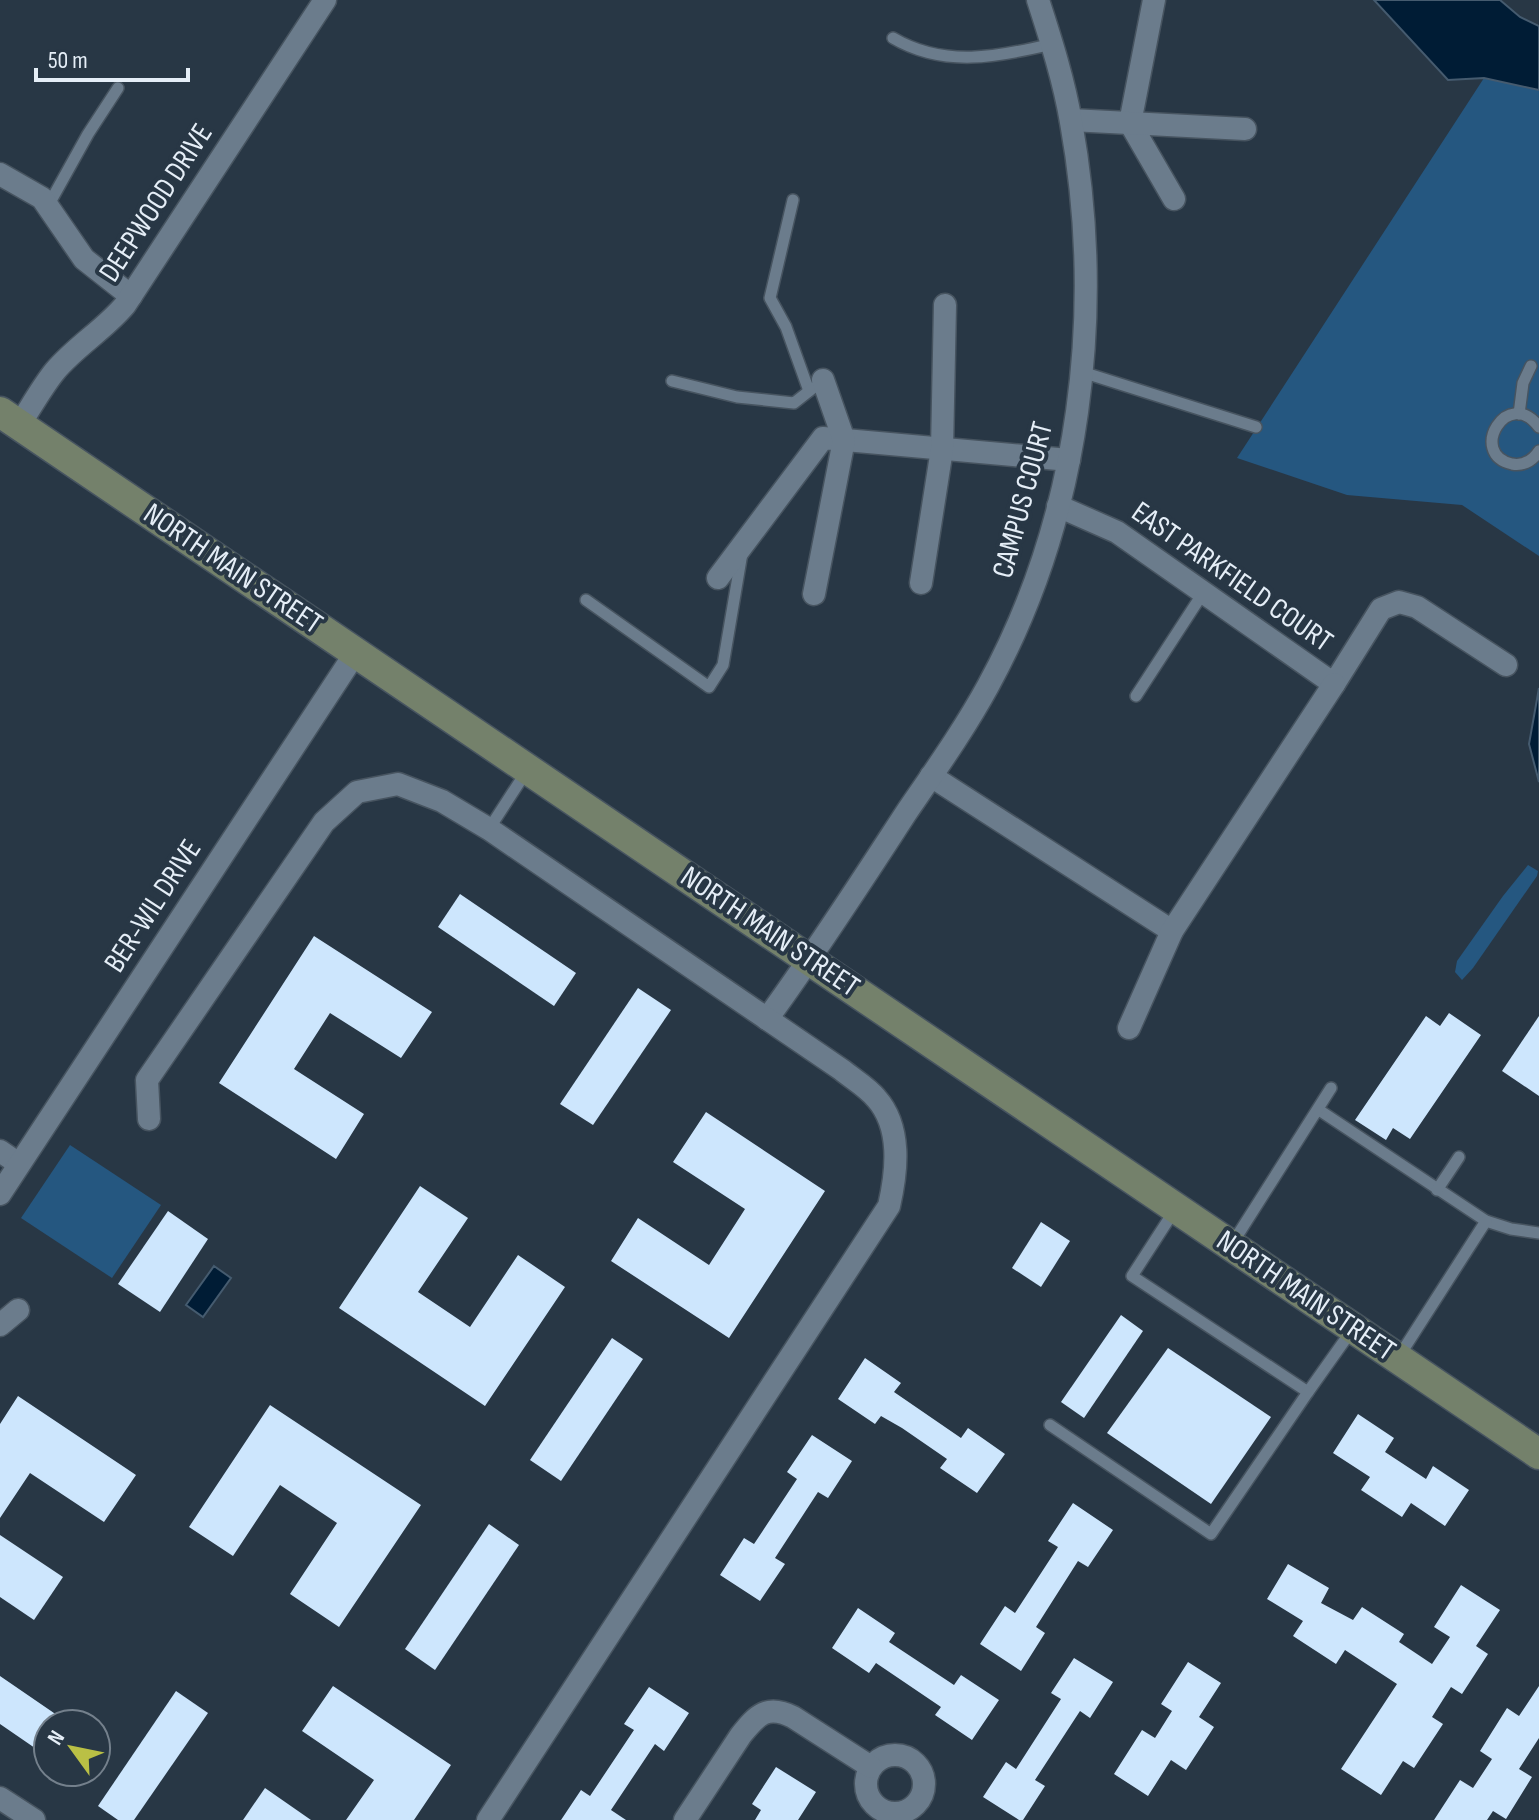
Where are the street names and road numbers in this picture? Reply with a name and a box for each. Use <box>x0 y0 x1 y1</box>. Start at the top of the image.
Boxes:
street label: DEEPWOOD DRIVE <box>92 117 220 289</box>
street label: CAMPUS COURT <box>985 418 1061 582</box>
street label: EAST PARKFIELD COURT <box>1125 494 1339 660</box>
street label: NORTH MAIN STREET <box>137 496 329 642</box>
street label: BER-WIL DRIVE <box>97 833 209 979</box>
street label: NORTH MAIN STREET <box>674 859 866 1005</box>
street label: NORTH MAIN STREET <box>1210 1223 1402 1369</box>

